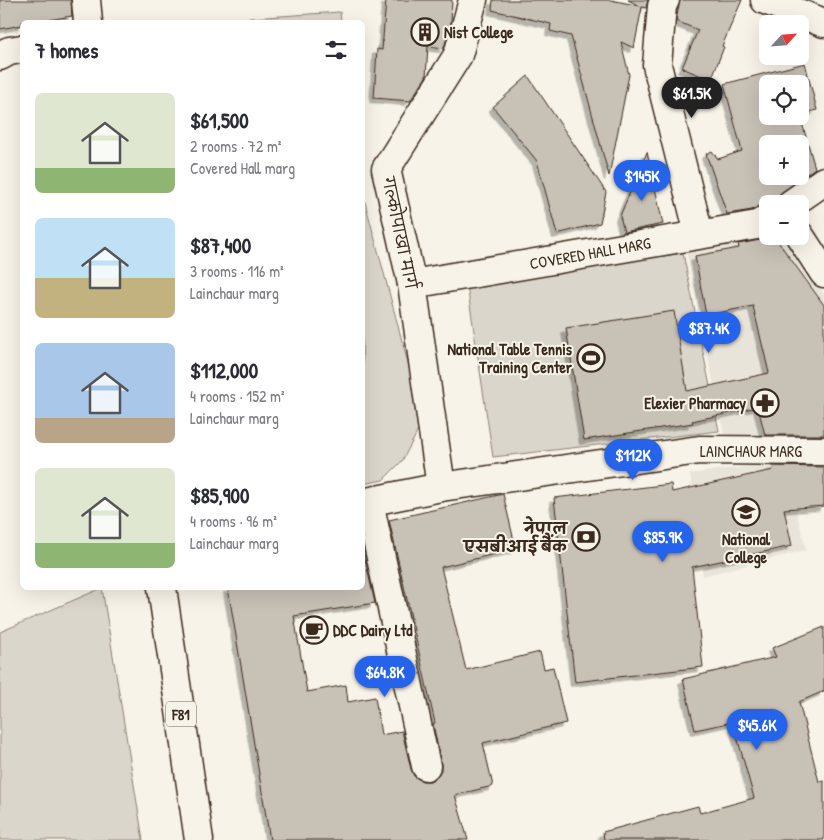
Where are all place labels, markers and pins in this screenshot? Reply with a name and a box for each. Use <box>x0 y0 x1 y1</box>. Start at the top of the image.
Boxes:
building icon: Nist College <box>410 17 440 47</box>
place label: Nist College <box>444 21 514 44</box>
pin: $61.5K <box>651 76 733 119</box>
pin: $145K <box>607 160 677 202</box>
pin: $87.4K <box>668 312 750 354</box>
place label: National Table Tennis Training Center <box>448 338 573 379</box>
sports icon: National Table Tennis Training Center <box>576 343 606 373</box>
pharmacy icon: Elexier Pharmacy <box>750 388 780 418</box>
place label: Elexier Pharmacy <box>644 392 746 415</box>
pin: $112K <box>598 438 668 481</box>
school or university icon: National College <box>731 497 761 527</box>
place label: नेपाल एसबीआई बैंक <box>462 516 569 557</box>
pin: $85.9K <box>622 520 704 563</box>
bank icon: नेपाल एसबीआई बैंक <box>571 522 601 552</box>
place label: National College <box>722 528 771 569</box>
cafe icon: DDC Dairy Ltd <box>299 615 329 645</box>
place label: DDC Dairy Ltd <box>333 619 413 642</box>
pin: $64.8K <box>344 656 426 698</box>
pin: $45.6K <box>716 708 798 751</box>

